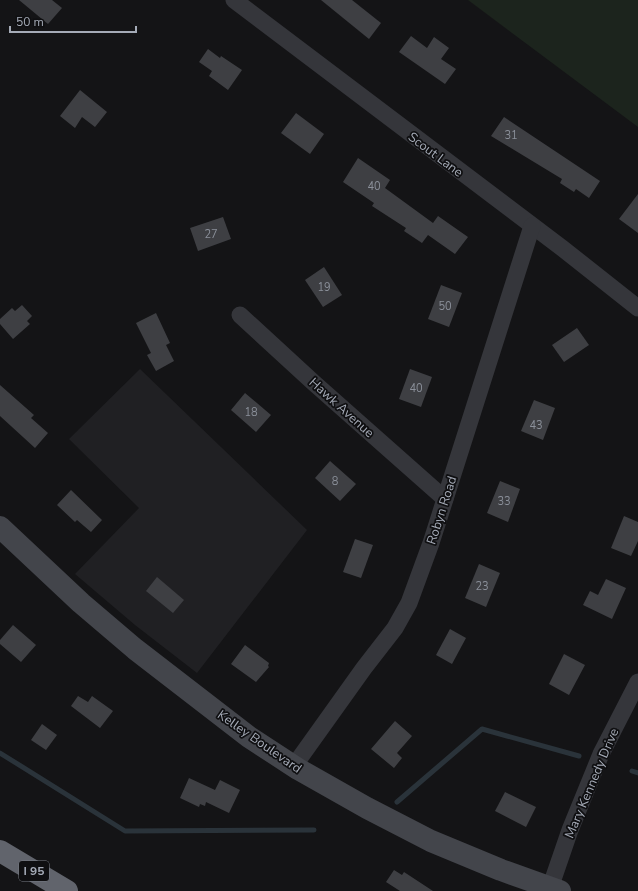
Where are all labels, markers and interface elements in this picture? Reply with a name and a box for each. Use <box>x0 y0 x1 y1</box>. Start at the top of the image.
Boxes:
scale bar <box>10 8 136 34</box>
text: 50 m <box>16 14 44 30</box>
street label: Scout Lane <box>404 128 467 181</box>
house number: 31 <box>504 128 518 143</box>
house number: 40 <box>367 179 381 194</box>
house number: 27 <box>204 227 218 242</box>
house number: 19 <box>317 280 331 295</box>
house number: 50 <box>438 299 452 314</box>
street label: Hawk Avenue <box>305 374 378 442</box>
house number: 40 <box>409 381 423 396</box>
house number: 18 <box>244 405 258 420</box>
house number: 43 <box>529 418 543 433</box>
house number: 8 <box>332 474 339 489</box>
street label: Robyn Road <box>422 474 461 547</box>
house number: 33 <box>497 494 511 509</box>
house number: 23 <box>475 579 489 594</box>
street label: Kelley Boulevard <box>214 706 305 778</box>
street label: Mary Kennedy Drive <box>561 725 623 841</box>
road number: I 95 <box>19 861 49 881</box>

